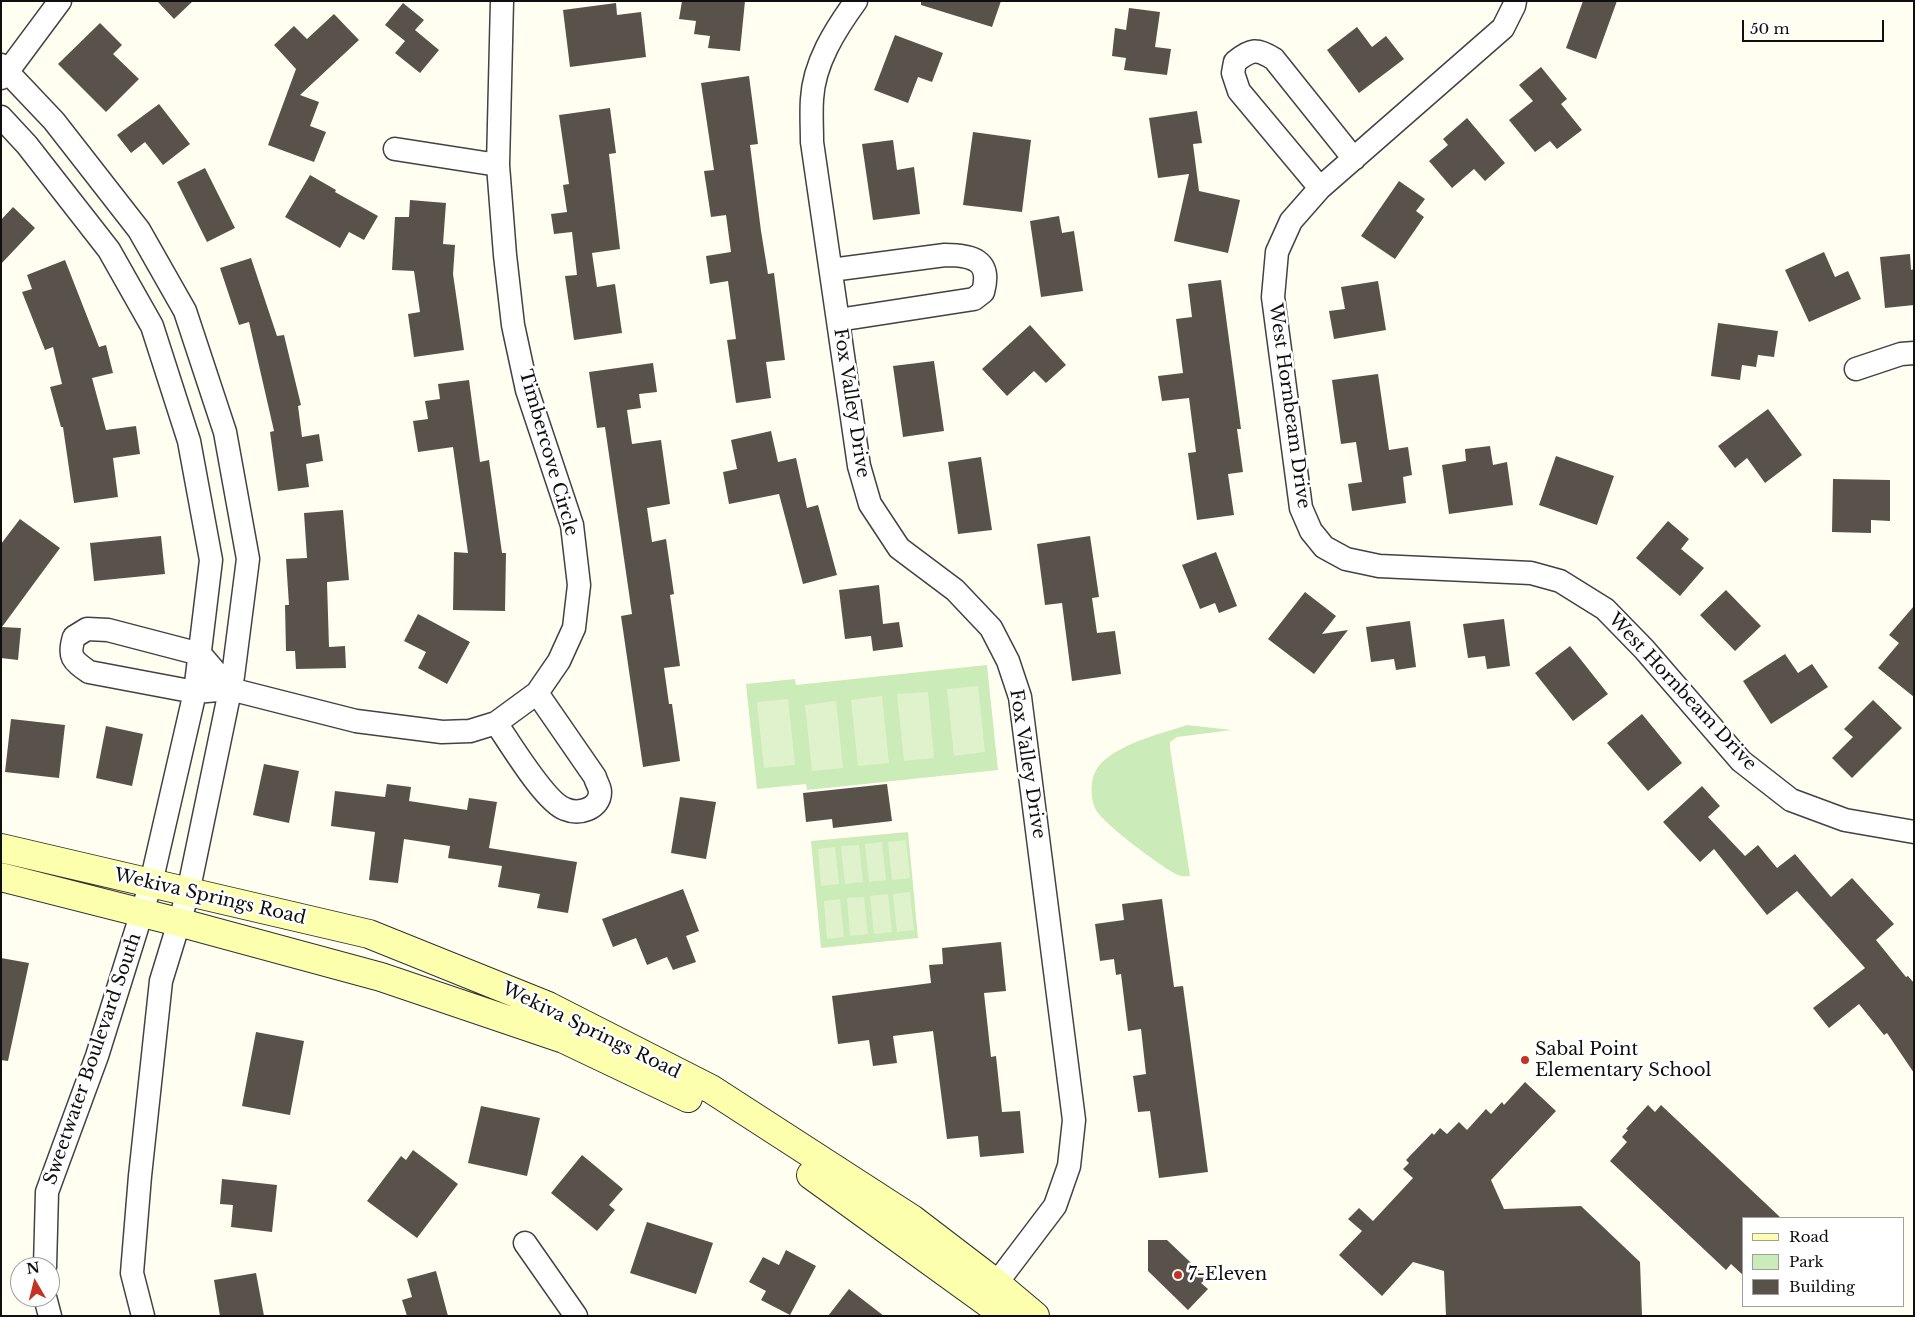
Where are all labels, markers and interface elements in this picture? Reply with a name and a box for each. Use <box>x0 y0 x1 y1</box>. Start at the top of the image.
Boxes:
scale bar <box>1745 10 1888 42</box>
text: 50 m <box>1750 19 1790 38</box>
street label: West Hornbeam Drive <box>1264 302 1314 510</box>
street label: Fox Valley Drive <box>829 327 873 479</box>
street label: Timbercove Circle <box>514 367 582 539</box>
street label: West Hornbeam Drive <box>1603 609 1761 775</box>
street label: Fox Valley Drive <box>1005 688 1049 840</box>
street label: Wekiva Springs Road <box>112 864 308 930</box>
street label: Sweetwater Boulevard South <box>40 930 146 1188</box>
street label: Wekiva Springs Road <box>498 978 684 1084</box>
place label: Sabal Point Elementary School <box>1535 1039 1711 1082</box>
marker: Sabal Point Elementary School <box>1519 1054 1531 1066</box>
legend <box>1742 1217 1905 1307</box>
text: Road <box>1789 1227 1829 1246</box>
text: Park <box>1789 1252 1824 1271</box>
north arrow <box>10 1257 60 1307</box>
text: N <box>25 1258 41 1278</box>
place label: 7-Eleven <box>1188 1264 1267 1286</box>
marker: 7-Eleven <box>1172 1269 1184 1281</box>
text: Building <box>1789 1277 1855 1296</box>

